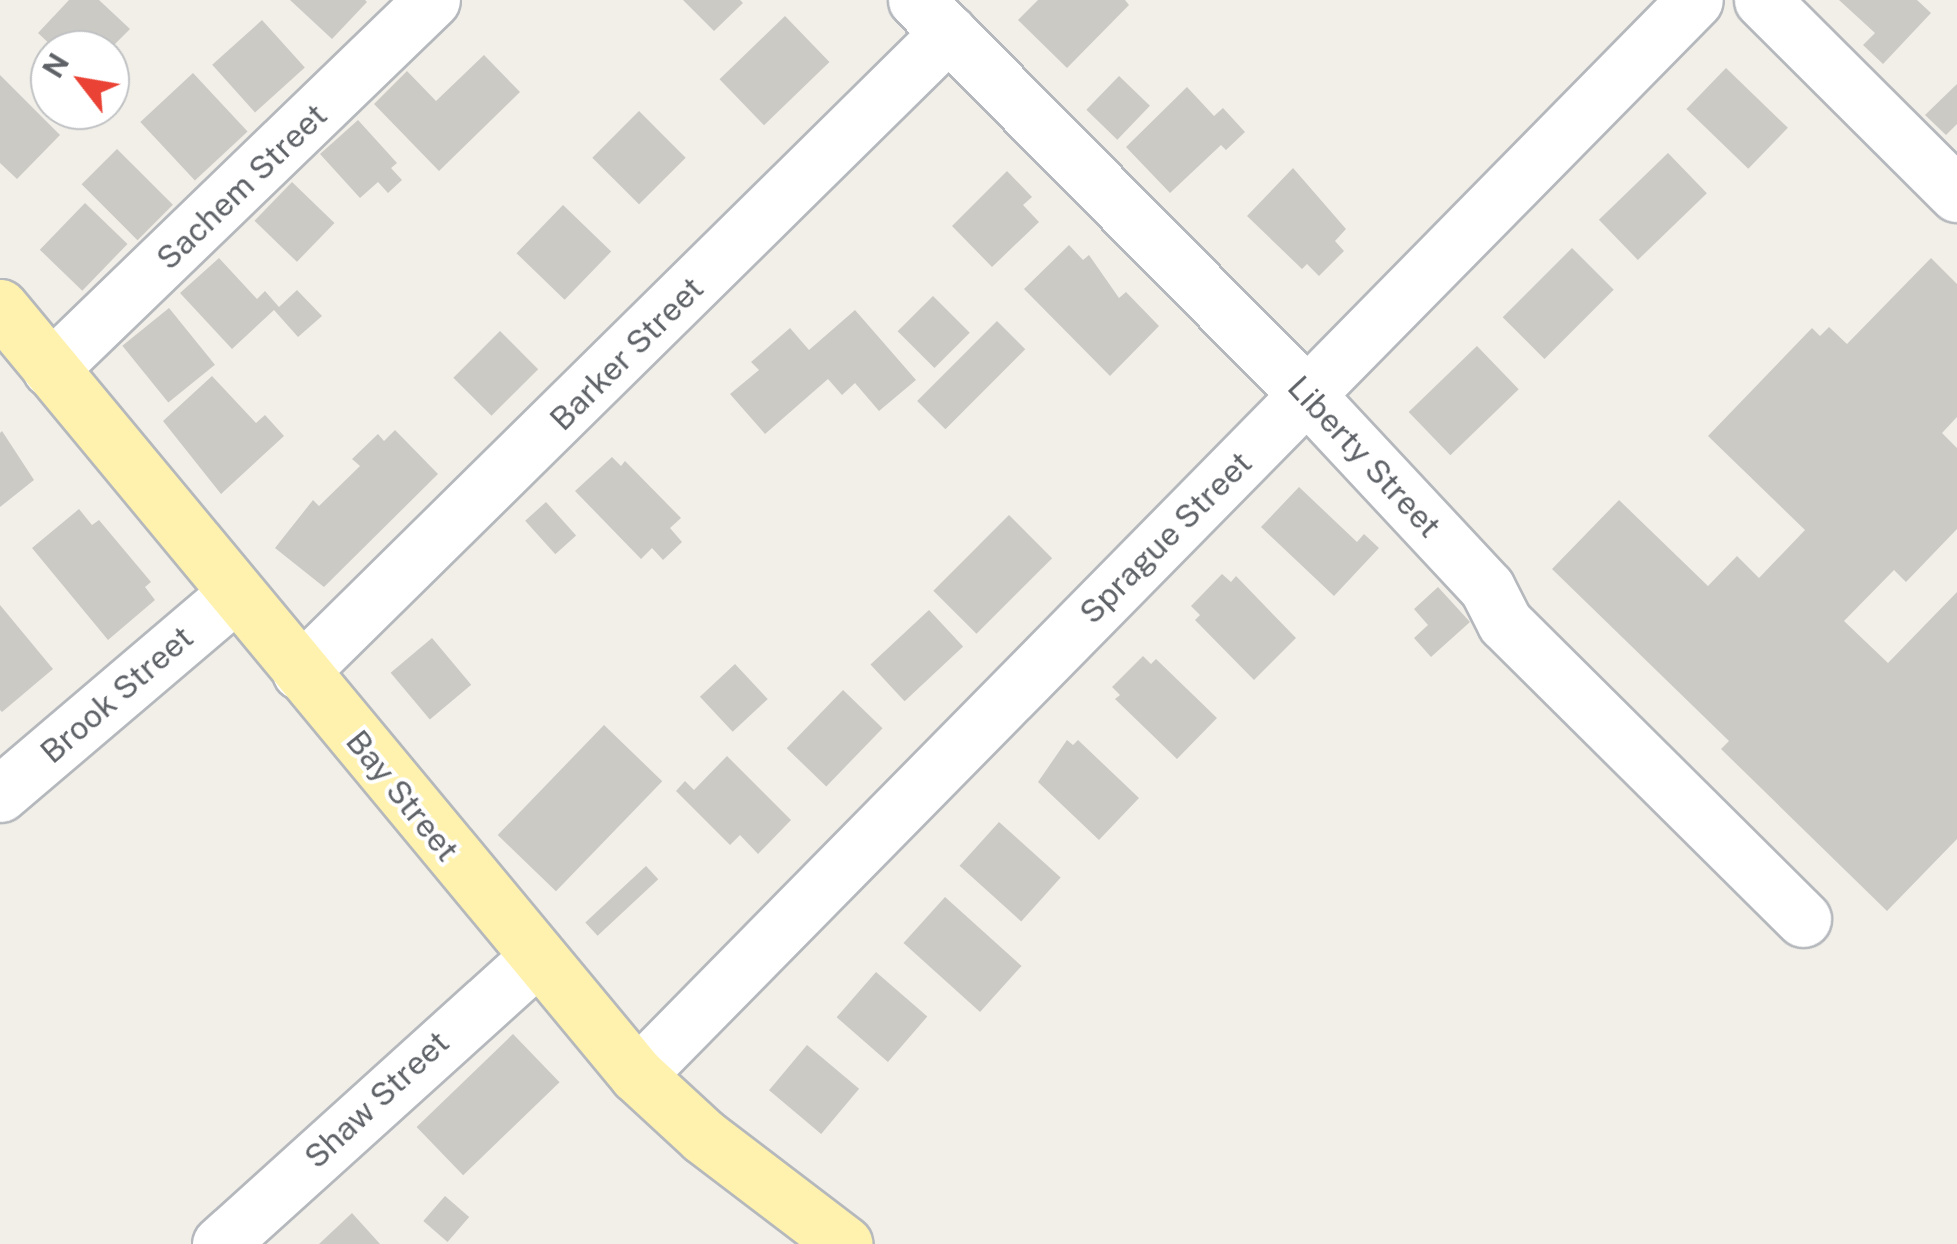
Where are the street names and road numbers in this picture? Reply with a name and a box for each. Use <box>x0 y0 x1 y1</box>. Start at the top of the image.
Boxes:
street label: Sachem Street <box>149 96 335 278</box>
street label: Barker Street <box>542 269 712 439</box>
street label: Liberty Street <box>1279 368 1449 546</box>
street label: Sprague Street <box>1072 444 1260 632</box>
street label: Brook Street <box>33 618 201 772</box>
street label: Bay Street <box>338 723 466 869</box>
street label: Shaw Street <box>297 1023 457 1177</box>

